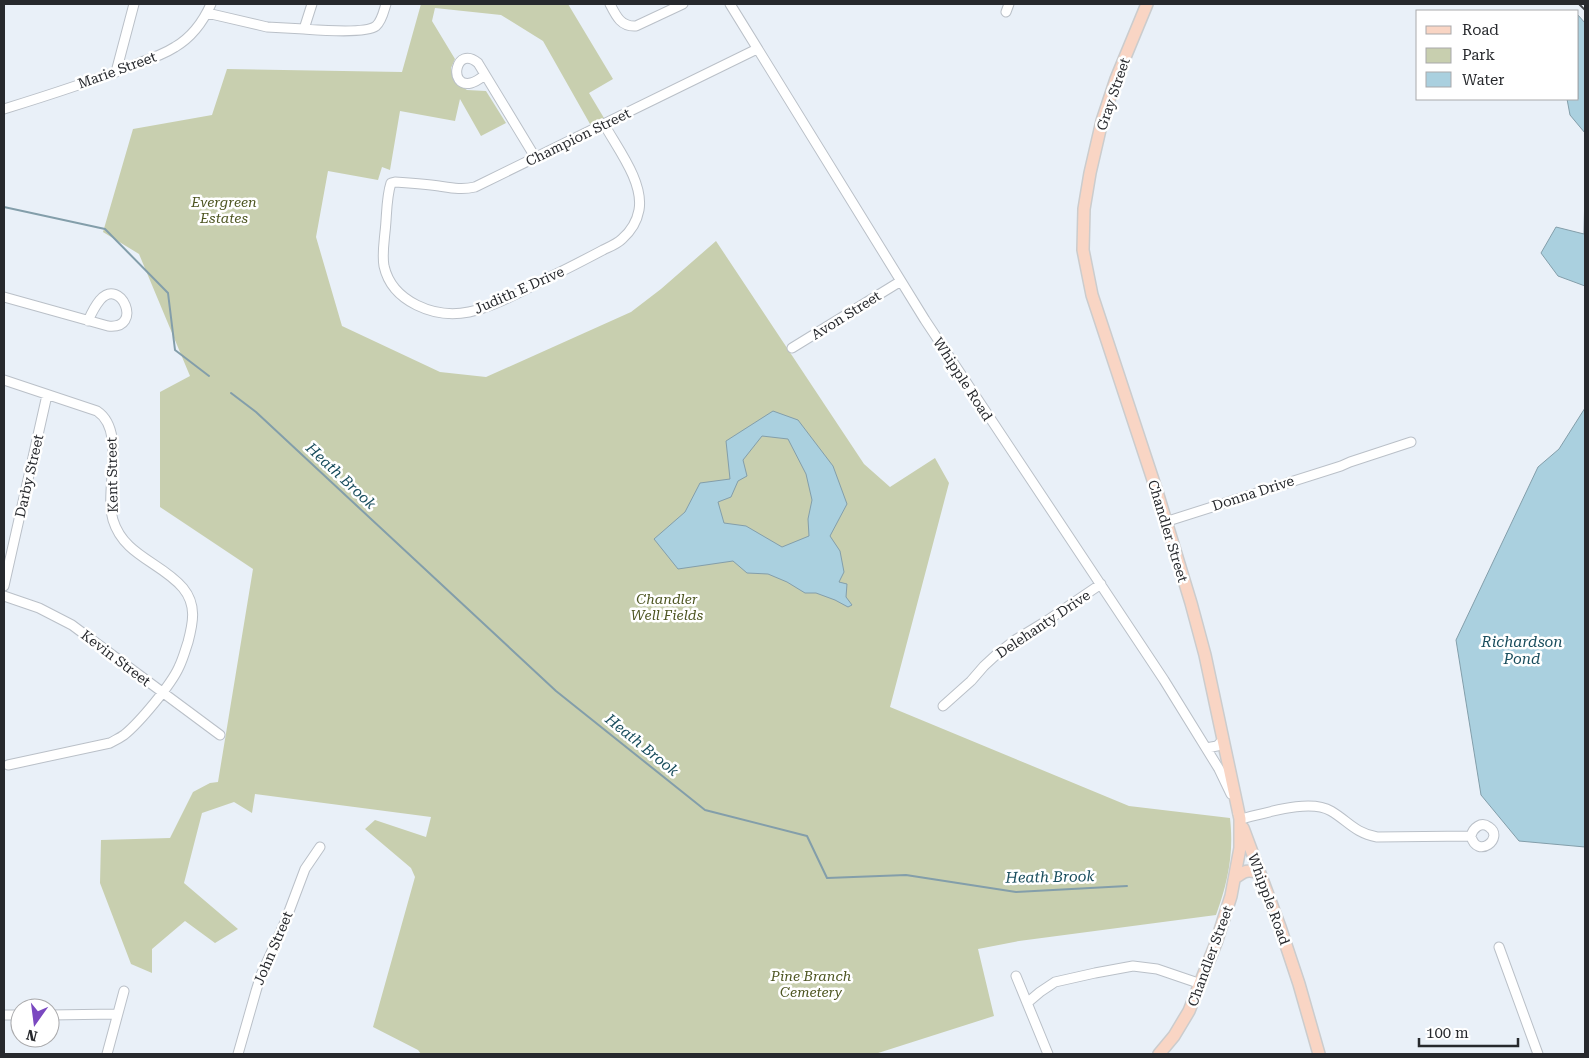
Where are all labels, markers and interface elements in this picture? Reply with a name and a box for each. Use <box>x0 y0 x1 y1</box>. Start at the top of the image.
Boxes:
legend <box>1416 10 1579 100</box>
text: Road <box>1462 21 1499 39</box>
text: Park <box>1462 46 1496 64</box>
street label: Marie Street <box>76 48 158 92</box>
street label: Gray Street <box>1093 56 1133 132</box>
text: Water <box>1462 71 1504 89</box>
street label: Champion Street <box>523 105 633 169</box>
park label: Evergreen Estates <box>190 194 257 226</box>
street label: Judith E Drive <box>472 263 567 317</box>
street label: Avon Street <box>808 287 884 343</box>
street label: Whipple Road <box>930 334 996 424</box>
street label: Darby Street <box>12 433 46 519</box>
street label: Kent Street <box>103 437 121 513</box>
water label: Heath Brook <box>302 438 380 514</box>
street label: Donna Drive <box>1210 472 1296 514</box>
street label: Chandler Street <box>1145 478 1191 584</box>
street label: Delehanty Drive <box>993 587 1093 661</box>
park label: Chandler Well Fields <box>631 591 704 623</box>
street label: Kevin Street <box>78 627 154 689</box>
water label: Richardson Pond <box>1480 633 1563 668</box>
water label: Heath Brook <box>601 709 683 781</box>
street label: Whipple Road <box>1245 851 1293 947</box>
water label: Heath Brook <box>1004 867 1096 887</box>
street label: Chandler Street <box>1184 903 1236 1009</box>
street label: John Street <box>250 909 296 987</box>
park label: Pine Branch Cemetery <box>770 968 852 1000</box>
north arrow <box>10 998 60 1048</box>
scale bar <box>1419 1016 1518 1048</box>
text: 100 m <box>1426 1024 1469 1042</box>
text: N <box>24 1026 39 1045</box>

